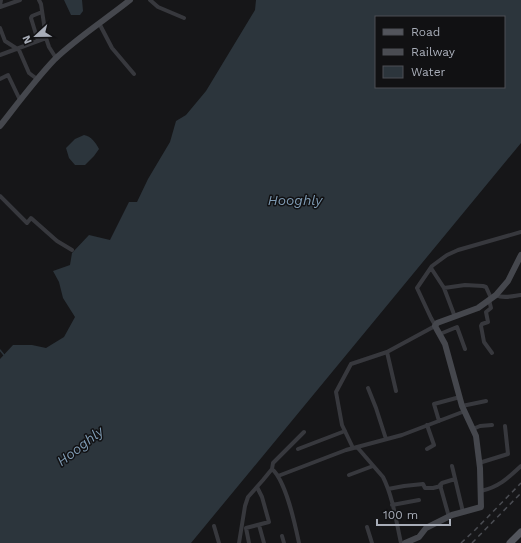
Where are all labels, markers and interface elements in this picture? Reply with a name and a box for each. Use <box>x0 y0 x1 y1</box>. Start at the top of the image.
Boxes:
north arrow <box>16 16 56 56</box>
legend <box>375 16 505 88</box>
text: Road <box>411 25 440 39</box>
text: N <box>20 33 35 46</box>
text: Railway <box>411 45 456 59</box>
text: Water <box>411 65 446 79</box>
water label: Hooghly <box>268 192 323 208</box>
water label: Hooghly <box>54 422 107 469</box>
scale bar <box>377 501 450 527</box>
text: 100 m <box>383 508 418 522</box>

